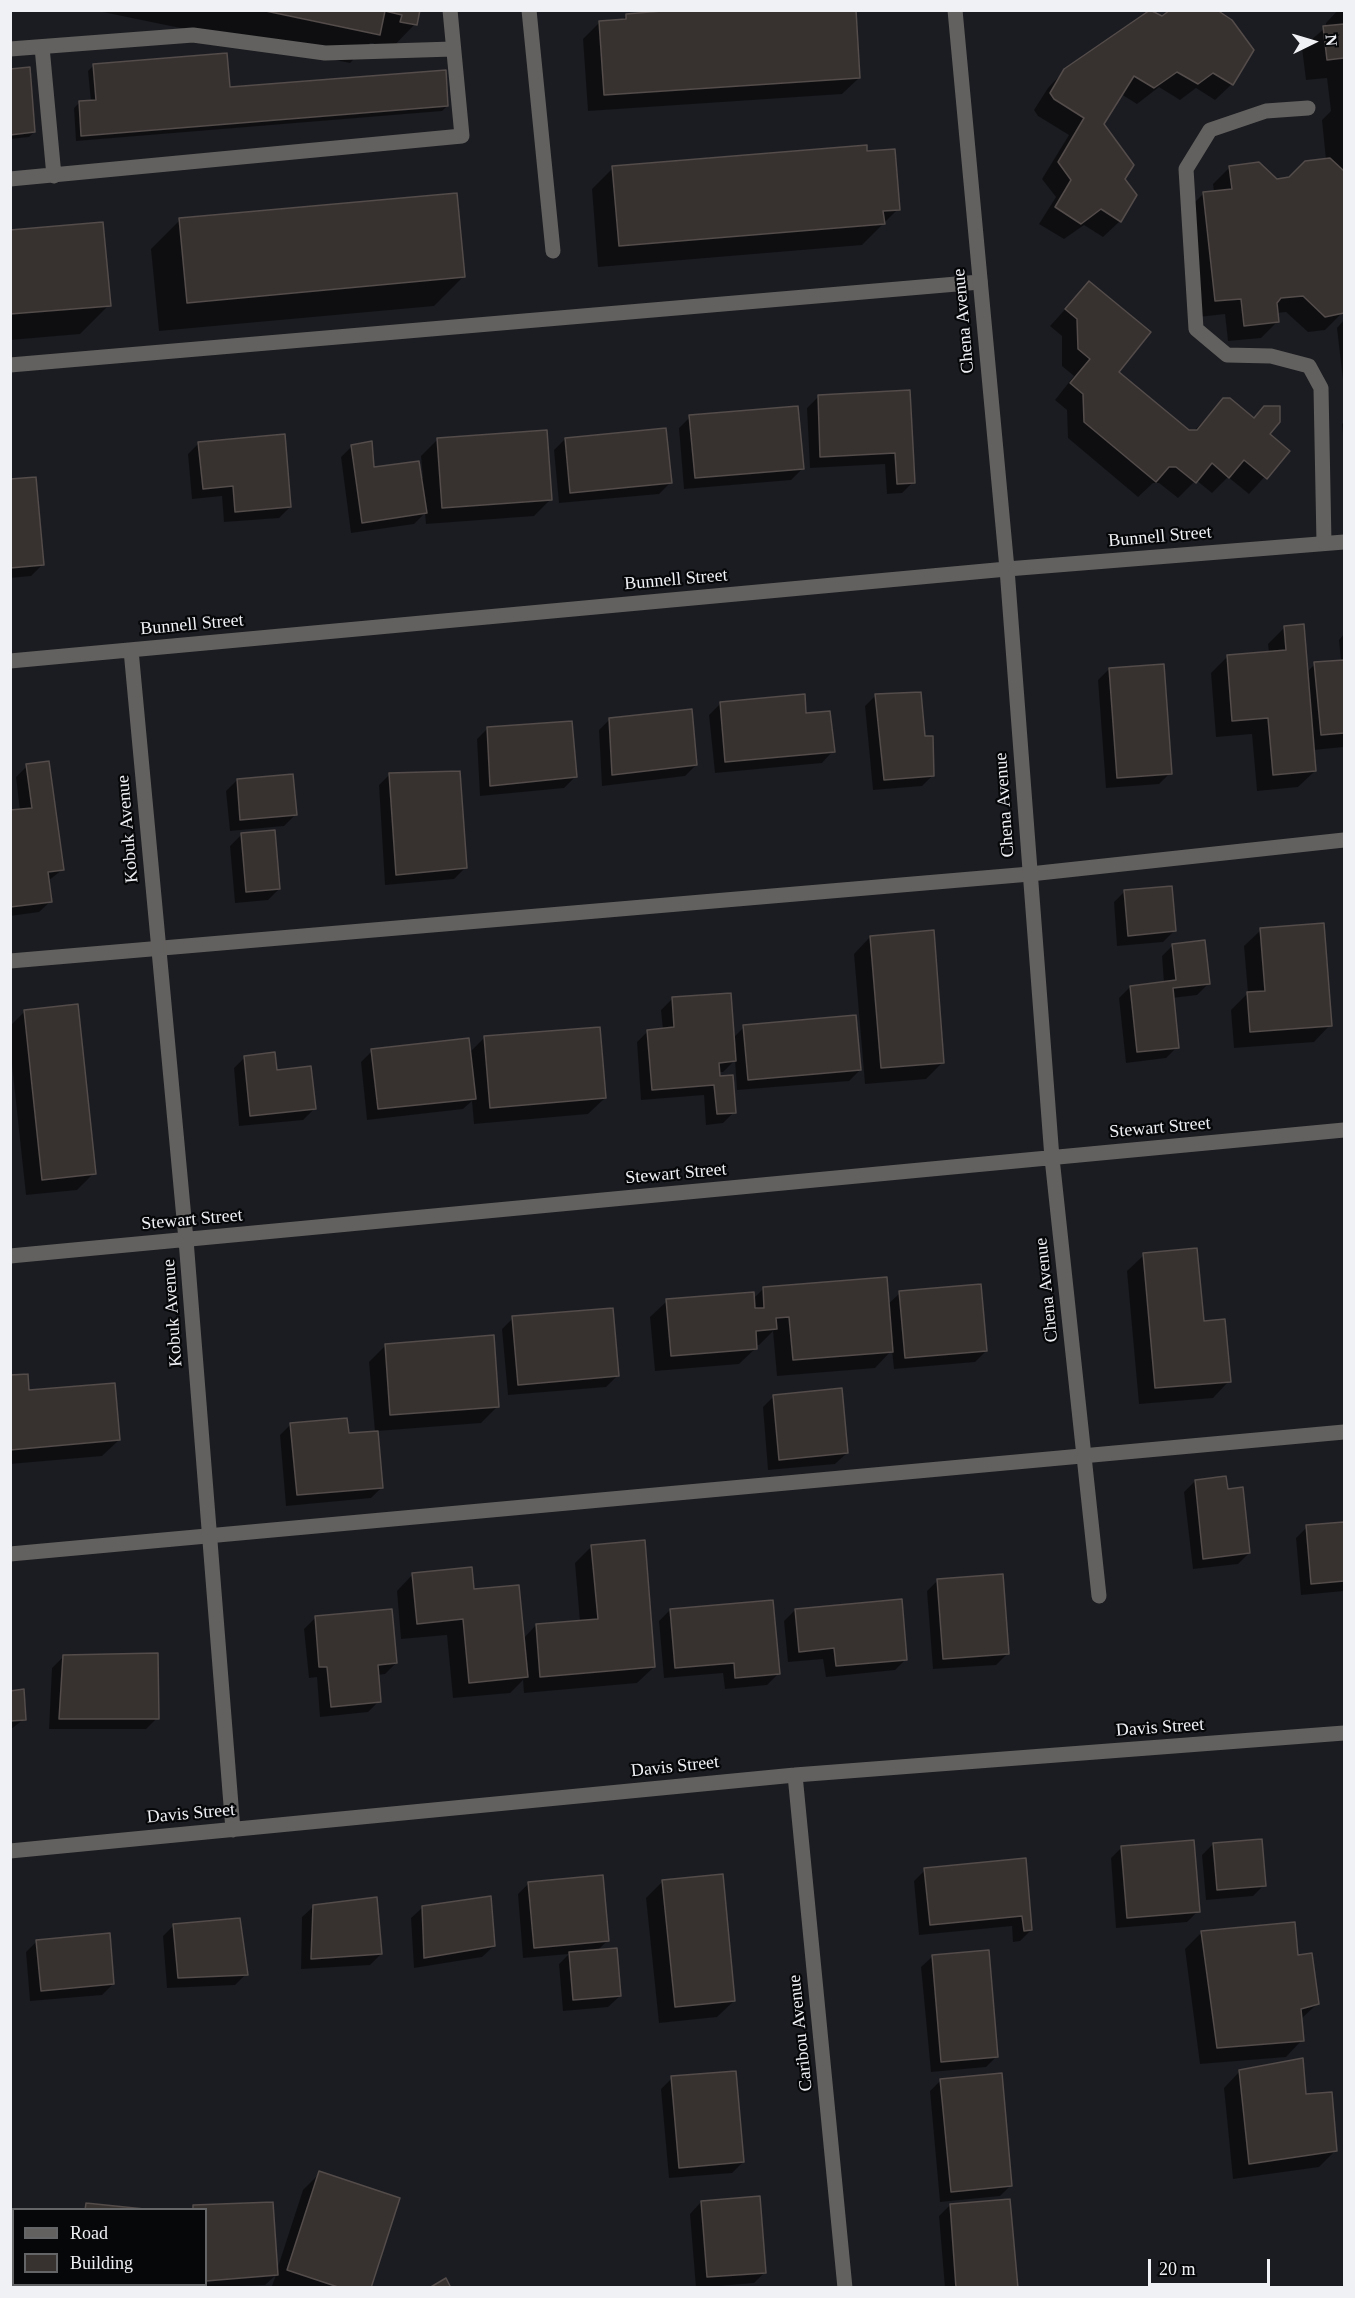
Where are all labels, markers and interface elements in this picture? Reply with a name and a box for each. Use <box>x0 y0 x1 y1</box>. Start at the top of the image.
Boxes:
north arrow <box>1283 12 1343 72</box>
text: N <box>1322 34 1340 47</box>
street label: Chena Avenue <box>949 268 979 374</box>
street label: Bunnell Street <box>1108 522 1212 552</box>
street label: Bunnell Street <box>624 565 728 595</box>
street label: Bunnell Street <box>140 610 244 640</box>
street label: Chena Avenue <box>991 752 1019 858</box>
street label: Kobuk Avenue <box>113 774 143 884</box>
street label: Stewart Street <box>1109 1113 1211 1143</box>
street label: Stewart Street <box>625 1159 727 1189</box>
street label: Stewart Street <box>141 1205 243 1235</box>
street label: Chena Avenue <box>1031 1237 1063 1343</box>
street label: Kobuk Avenue <box>158 1258 188 1368</box>
street label: Davis Street <box>1115 1714 1205 1742</box>
street label: Davis Street <box>630 1752 720 1782</box>
street label: Davis Street <box>146 1799 236 1829</box>
street label: Caribou Avenue <box>784 1974 818 2092</box>
legend <box>12 2208 207 2286</box>
text: Road <box>70 2223 108 2243</box>
scale bar <box>1151 2247 1272 2285</box>
text: Building <box>70 2253 133 2273</box>
text: 20 m <box>1159 2259 1196 2279</box>

